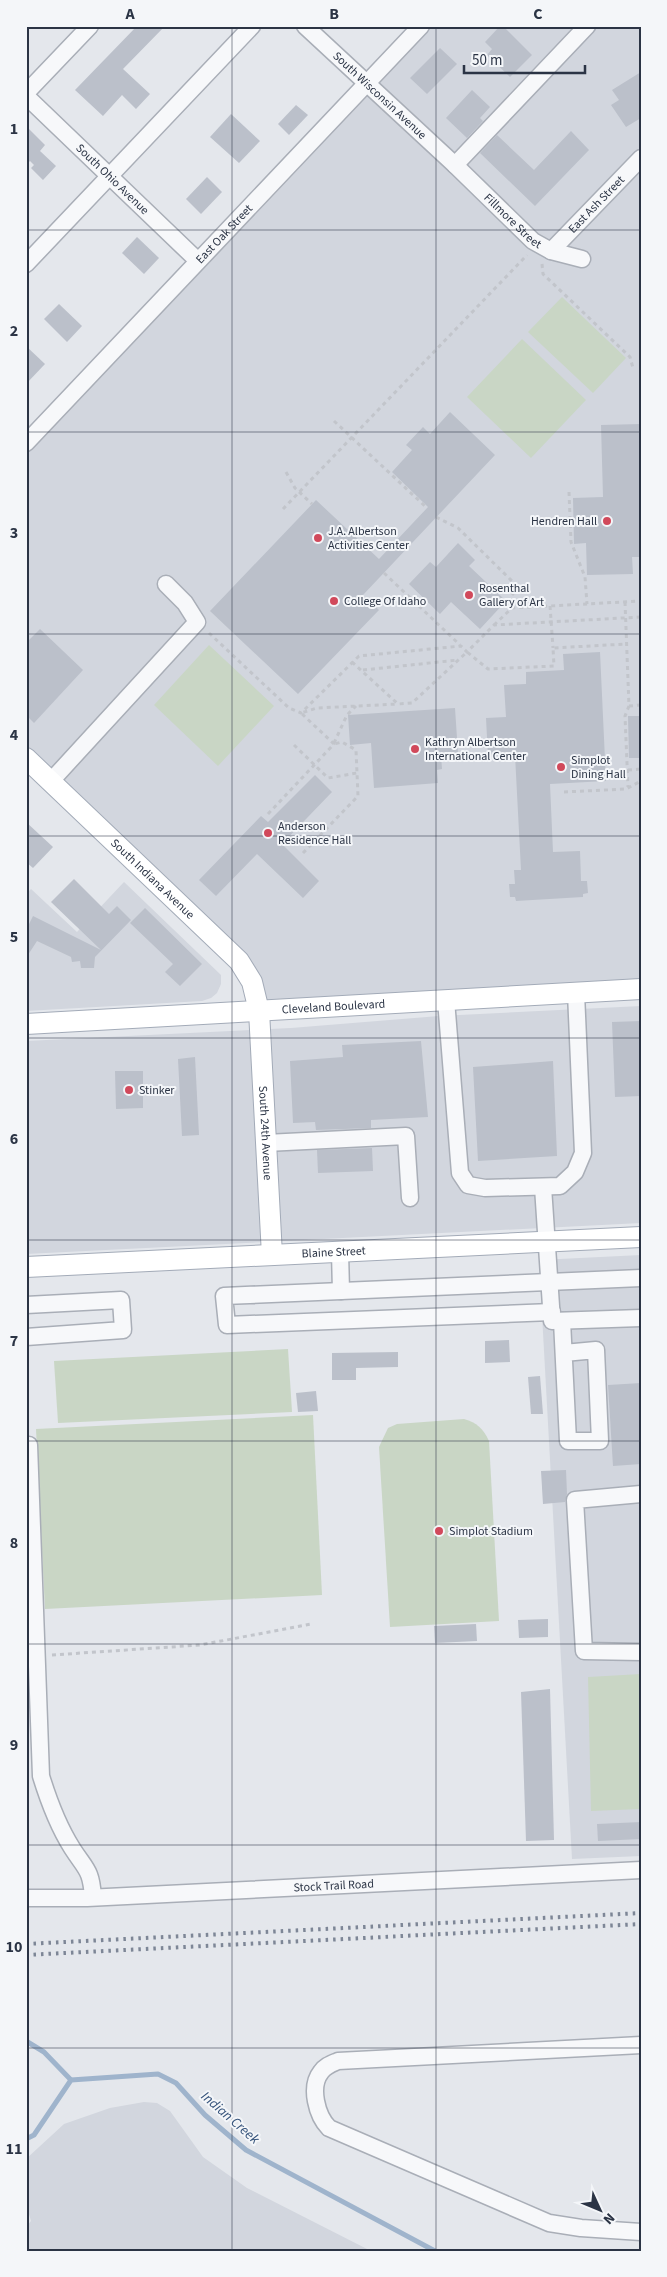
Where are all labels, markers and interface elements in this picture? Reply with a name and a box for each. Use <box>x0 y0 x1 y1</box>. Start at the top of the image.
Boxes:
text: A <box>124 3 135 25</box>
text: B <box>329 3 339 25</box>
text: C <box>533 3 543 25</box>
scale bar <box>464 42 586 74</box>
street label: South Wisconsin Avenue <box>329 48 430 143</box>
text: 50 m <box>472 50 502 71</box>
text: 1 <box>10 118 18 140</box>
street label: South Ohio Avenue <box>72 140 153 218</box>
street label: East Ash Street <box>564 172 628 237</box>
street label: Fillmore Street <box>480 189 545 253</box>
street label: East Oak Street <box>192 200 256 267</box>
text: 2 <box>10 320 18 342</box>
place label: Hendren Hall <box>531 513 597 530</box>
marker: Hendren Hall <box>601 515 613 527</box>
text: 3 <box>10 522 18 544</box>
place label: J.A. Albertson Activities Center <box>328 523 410 554</box>
marker: J.A. Albertson Activities Center <box>312 532 324 544</box>
place label: Rosenthal Gallery of Art <box>479 580 544 611</box>
marker: Rosenthal Gallery of Art <box>463 589 475 601</box>
place label: College Of Idaho <box>344 593 426 610</box>
marker: College Of Idaho <box>328 595 340 607</box>
text: 4 <box>10 724 19 746</box>
place label: Kathryn Albertson International Center <box>425 734 527 765</box>
marker: Kathryn Albertson International Center <box>409 743 421 755</box>
place label: Simplot Dining Hall <box>571 752 626 783</box>
marker: Simplot Dining Hall <box>555 761 567 773</box>
place label: Anderson Residence Hall <box>278 818 351 849</box>
marker: Anderson Residence Hall <box>262 827 274 839</box>
street label: South Indiana Avenue <box>107 835 198 923</box>
text: 5 <box>10 926 18 948</box>
street label: Cleveland Boulevard <box>281 995 386 1018</box>
place label: Stinker <box>139 1082 175 1099</box>
marker: Stinker <box>123 1084 135 1096</box>
street label: South 24th Avenue <box>255 1085 277 1181</box>
text: 6 <box>10 1128 18 1150</box>
street label: Blaine Street <box>301 1242 366 1262</box>
text: 7 <box>10 1330 18 1352</box>
place label: Simplot Stadium <box>449 1523 533 1540</box>
marker: Simplot Stadium <box>433 1525 445 1537</box>
text: 8 <box>10 1532 18 1554</box>
text: 9 <box>10 1734 18 1756</box>
street label: Stock Trail Road <box>293 1875 374 1896</box>
text: 10 <box>6 1936 22 1958</box>
water label: Indian Creek <box>196 2087 264 2149</box>
text: 11 <box>6 2138 22 2160</box>
north arrow <box>574 2184 624 2234</box>
text: N <box>598 2208 619 2229</box>

